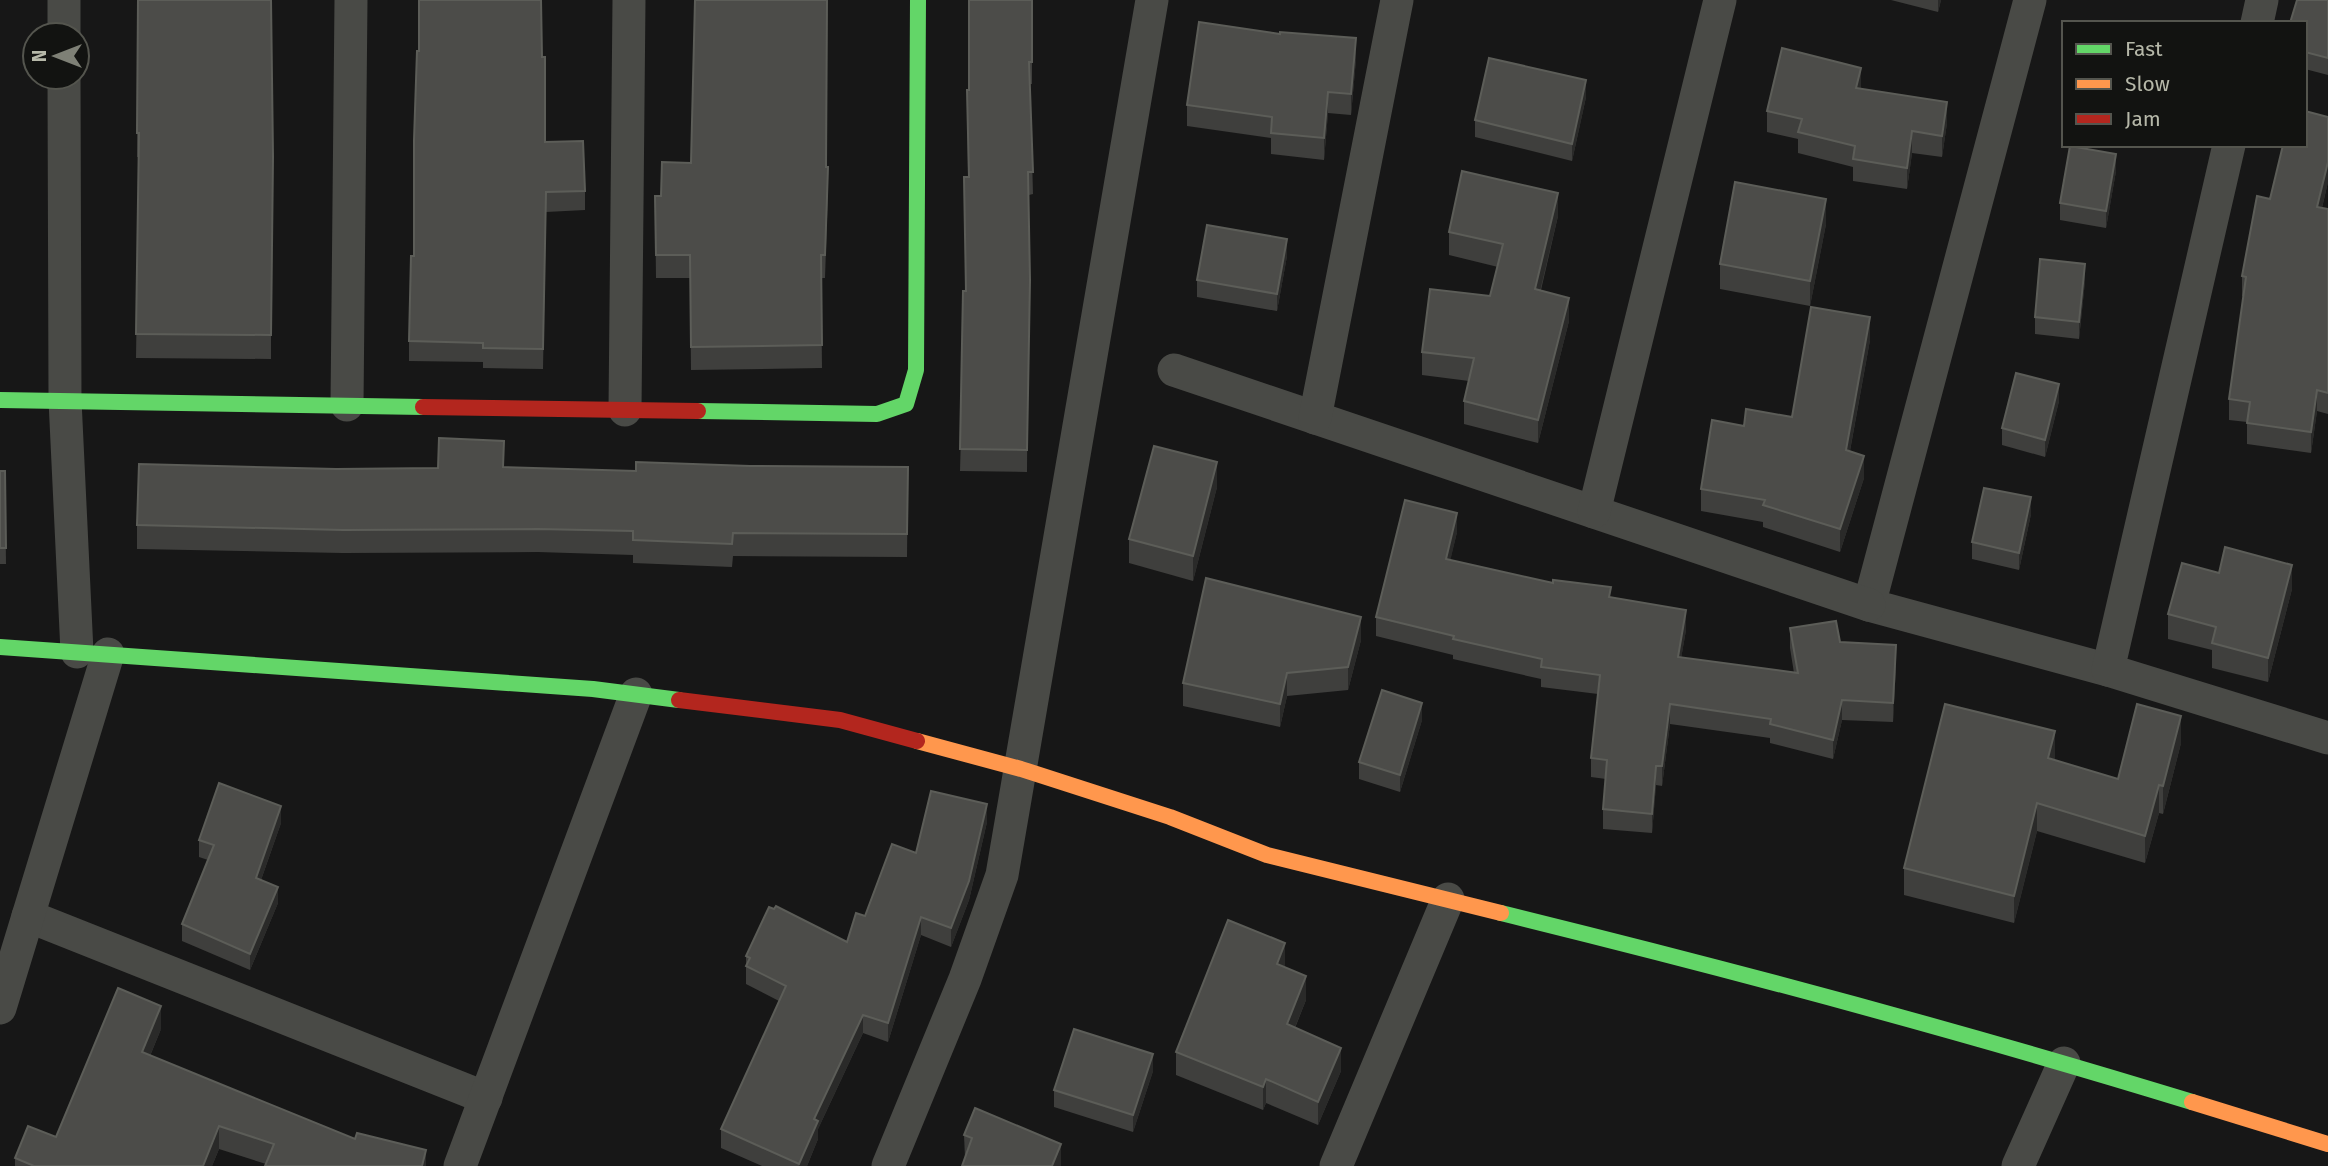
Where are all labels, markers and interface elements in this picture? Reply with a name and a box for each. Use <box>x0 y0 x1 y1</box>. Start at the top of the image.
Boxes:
north arrow <box>21 21 91 91</box>
legend <box>2062 21 2307 147</box>
text: Fast <box>2125 36 2163 62</box>
text: N <box>28 50 51 62</box>
text: Slow <box>2125 71 2170 97</box>
text: Jam <box>2125 106 2161 132</box>

